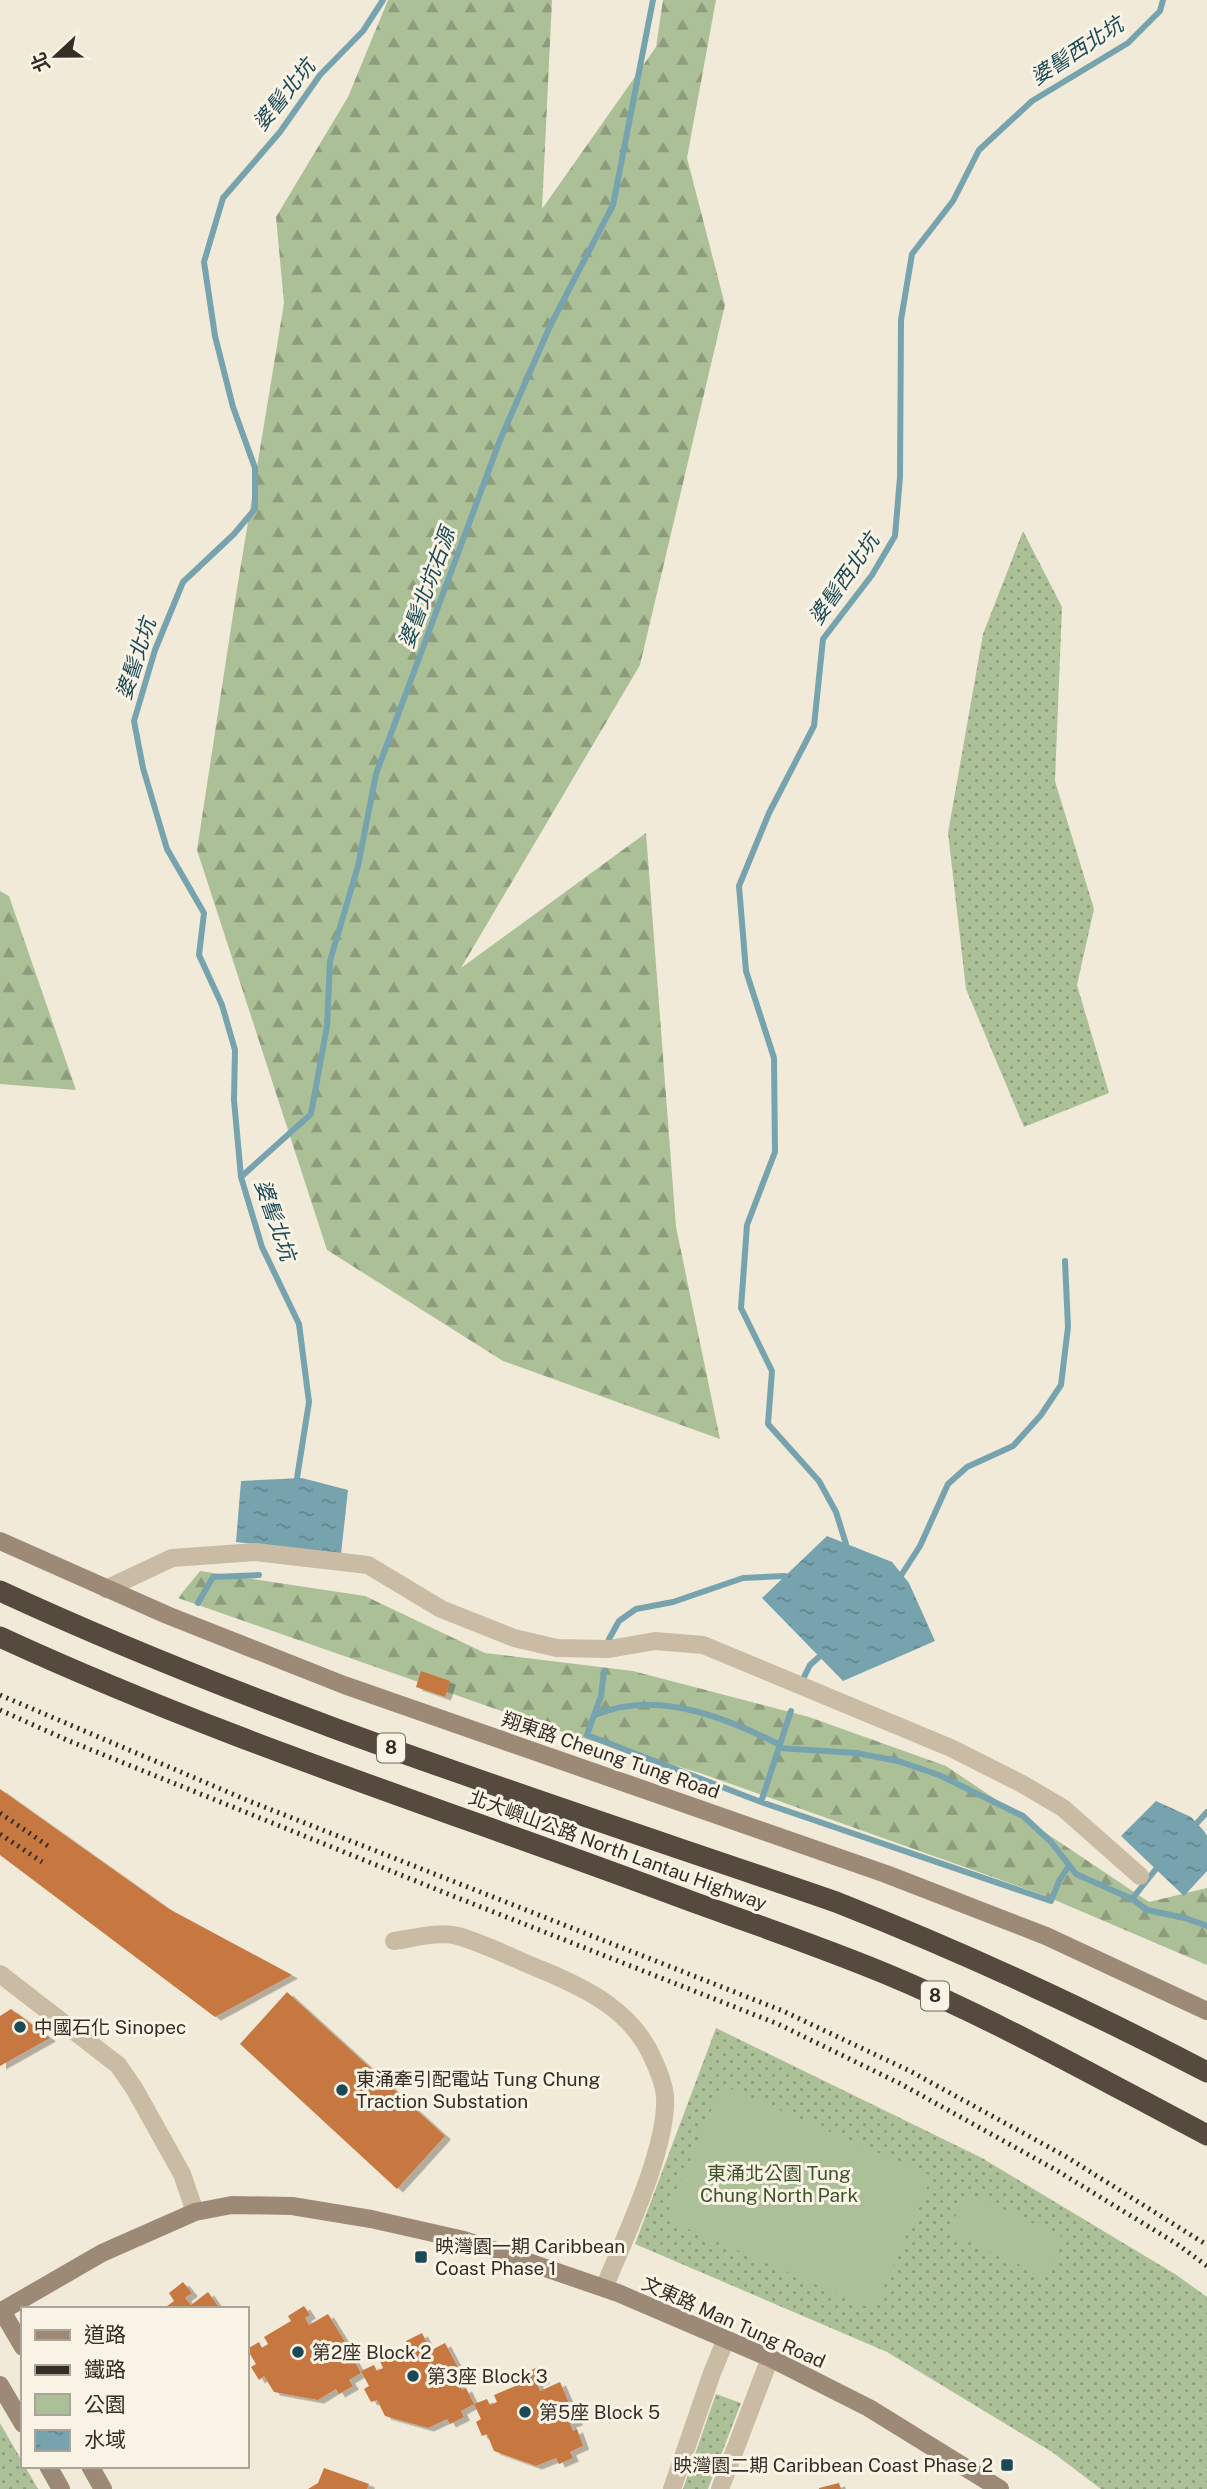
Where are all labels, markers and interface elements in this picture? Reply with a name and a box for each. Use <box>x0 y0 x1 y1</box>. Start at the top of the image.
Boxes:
water label: 婆髻西北坑 <box>1026 10 1130 90</box>
north arrow <box>21 21 91 91</box>
text: 北 <box>26 49 54 75</box>
water label: 婆髻北坑 <box>247 52 322 135</box>
water label: 婆髻北坑右源 <box>393 521 461 651</box>
water label: 婆髻西北坑 <box>803 526 886 629</box>
water label: 婆髻北坑 <box>111 612 161 703</box>
water label: 婆髻北坑 <box>250 1176 302 1266</box>
street label: 翔東路 Cheung Tung Road <box>499 1707 723 1803</box>
road number: 8 <box>377 1734 405 1763</box>
street label: 北大嶼山公路 North Lantau Highway <box>466 1786 770 1914</box>
road number: 8 <box>921 1982 949 2010</box>
place label: 中國石化 Sinopec <box>34 2016 186 2038</box>
marker: 中國石化 Sinopec <box>12 2019 28 2035</box>
place label: 東涌牽引配電站 Tung Chung Traction Substation <box>356 2068 601 2112</box>
marker: 東涌牽引配電站 Tung Chung Traction Substation <box>334 2082 350 2098</box>
park label: 東涌北公園 Tung Chung North Park <box>700 2162 858 2206</box>
place label: 映灣園一期 Caribbean Coast Phase 1 <box>435 2235 625 2279</box>
marker: 映灣園一期 Caribbean Coast Phase 1 <box>413 2249 429 2265</box>
street label: 文東路 Man Tung Road <box>639 2272 829 2372</box>
legend <box>21 2307 248 2468</box>
text: 道路 <box>84 2322 126 2347</box>
place label: 第2座 Block 2 <box>312 2341 432 2363</box>
marker: 第2座 Block 2 <box>290 2344 306 2360</box>
text: 鐵路 <box>84 2357 126 2382</box>
place label: 第3座 Block 3 <box>427 2365 548 2387</box>
marker: 第3座 Block 3 <box>405 2368 421 2384</box>
text: 公園 <box>84 2392 126 2417</box>
place label: 第5座 Block 5 <box>539 2401 660 2423</box>
marker: 第5座 Block 5 <box>517 2404 533 2420</box>
text: 水域 <box>84 2427 126 2452</box>
place label: 映灣園二期 Caribbean Coast Phase 2 <box>673 2454 993 2476</box>
marker: 映灣園二期 Caribbean Coast Phase 2 <box>999 2457 1015 2473</box>

